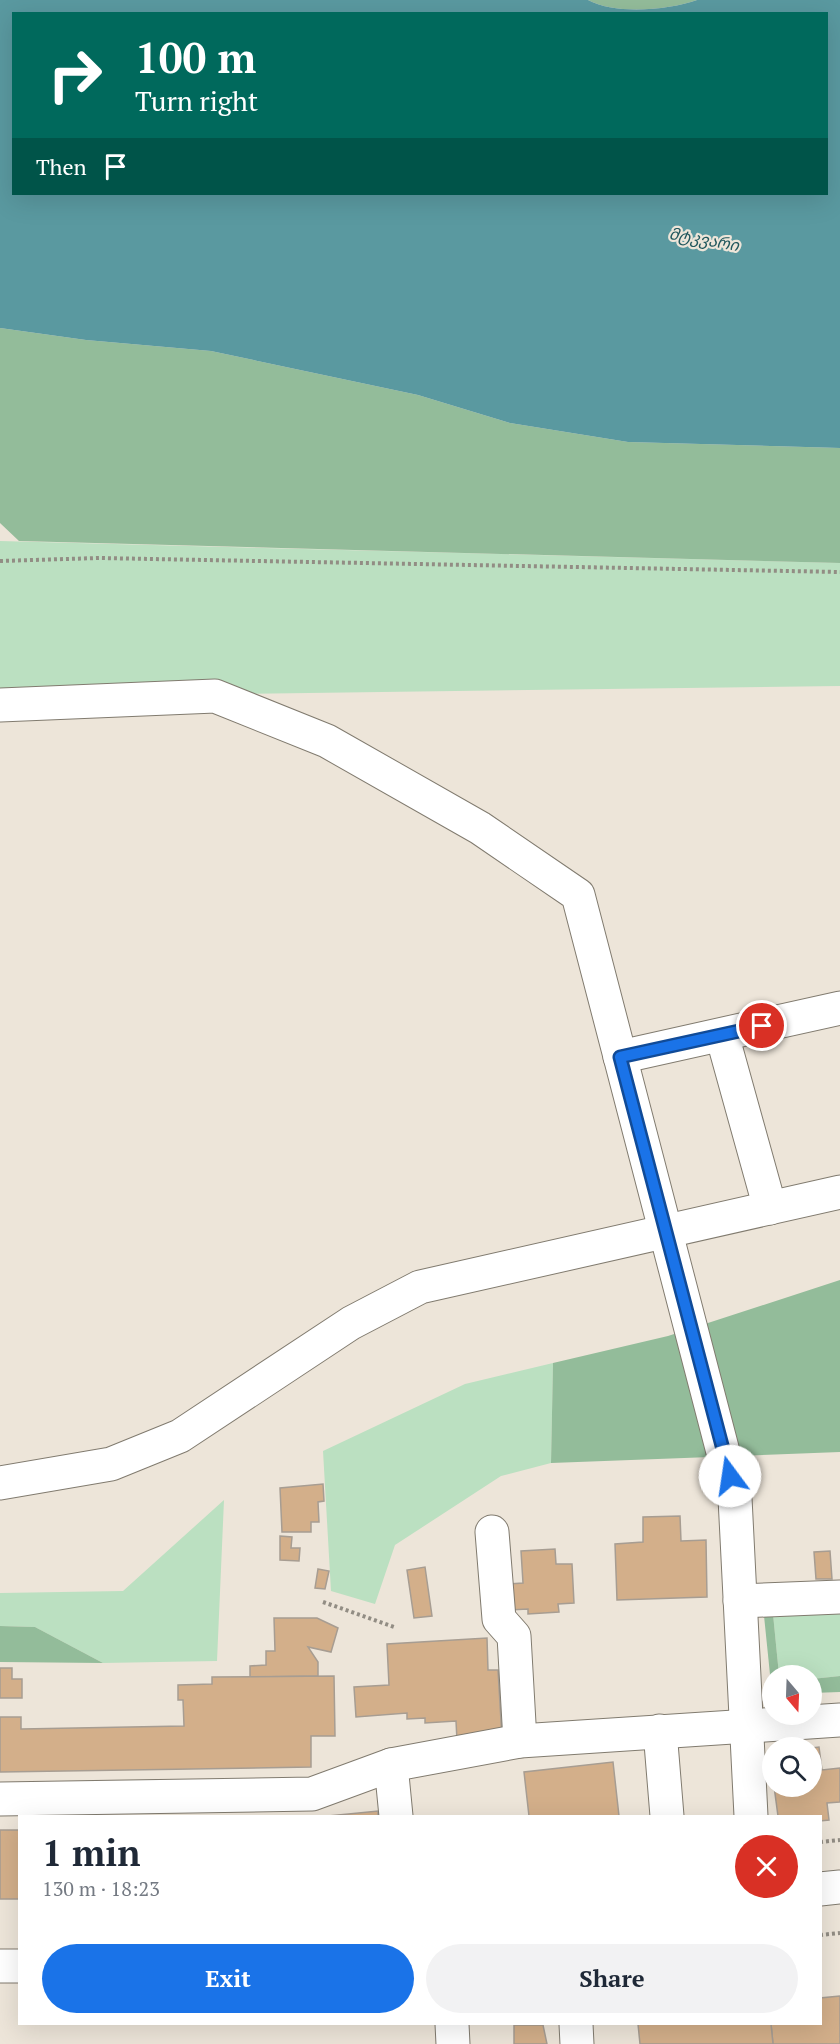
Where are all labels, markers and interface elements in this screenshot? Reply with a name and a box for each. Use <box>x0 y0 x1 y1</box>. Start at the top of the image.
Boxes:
text: 100 m <box>135 29 256 85</box>
icon: right <box>36 36 114 114</box>
text: Turn right <box>135 83 258 119</box>
icon: arrive <box>99 150 132 183</box>
text: Then <box>36 152 87 181</box>
water label: მტკვარი <box>667 222 741 256</box>
pin <box>736 1000 787 1051</box>
icon: arrive <box>745 1009 778 1042</box>
position arrow <box>698 1444 762 1508</box>
north arrow <box>762 1665 822 1725</box>
map controls <box>762 1665 822 1797</box>
button: search <box>762 1737 822 1797</box>
text: 1 min <box>42 1829 140 1876</box>
button: close <box>735 1835 798 1898</box>
text: 130 m · 18:23 <box>42 1875 160 1902</box>
button: Exit <box>42 1944 414 2013</box>
button: Share <box>426 1944 798 2013</box>

